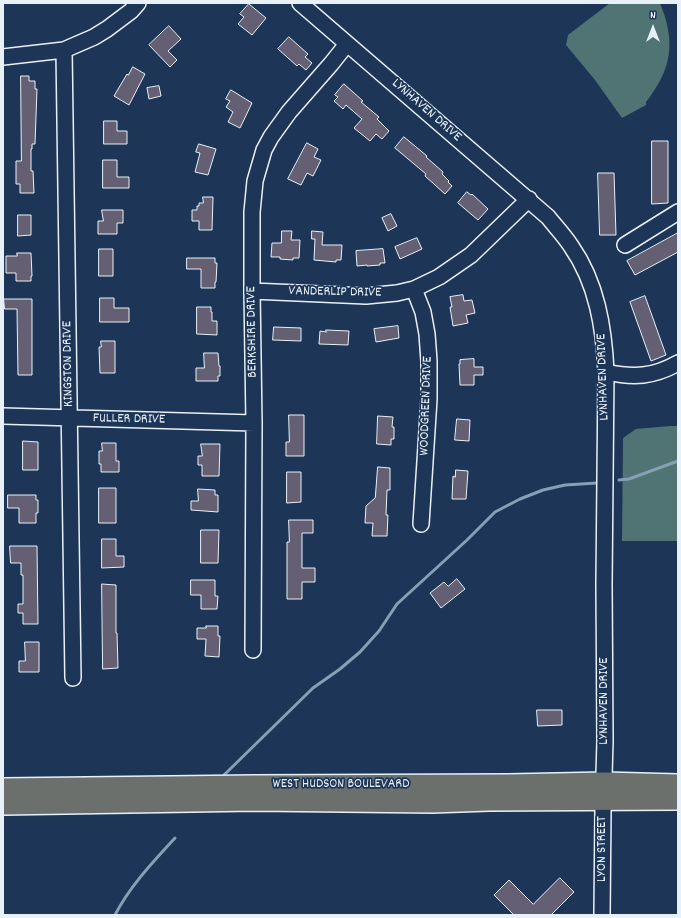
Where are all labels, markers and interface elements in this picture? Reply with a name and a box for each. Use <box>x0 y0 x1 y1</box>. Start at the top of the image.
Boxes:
north arrow <box>633 8 673 48</box>
text: N <box>650 8 656 24</box>
street label: LYNHAVEN DRIVE <box>388 76 464 146</box>
street label: VANDERLIP DRIVE <box>288 284 382 302</box>
street label: BERKSHIRE DRIVE <box>244 286 262 378</box>
street label: KINGSTON DRIVE <box>60 321 78 407</box>
street label: LYNHAVEN DRIVE <box>594 333 614 421</box>
street label: WOODGREEN DRIVE <box>417 356 437 456</box>
street label: FULLER DRIVE <box>93 411 165 429</box>
street label: LYNHAVEN DRIVE <box>597 657 613 745</box>
street label: WEST HUDSON BOULEVARD <box>273 777 409 793</box>
street label: LYON STREET <box>595 816 611 882</box>

